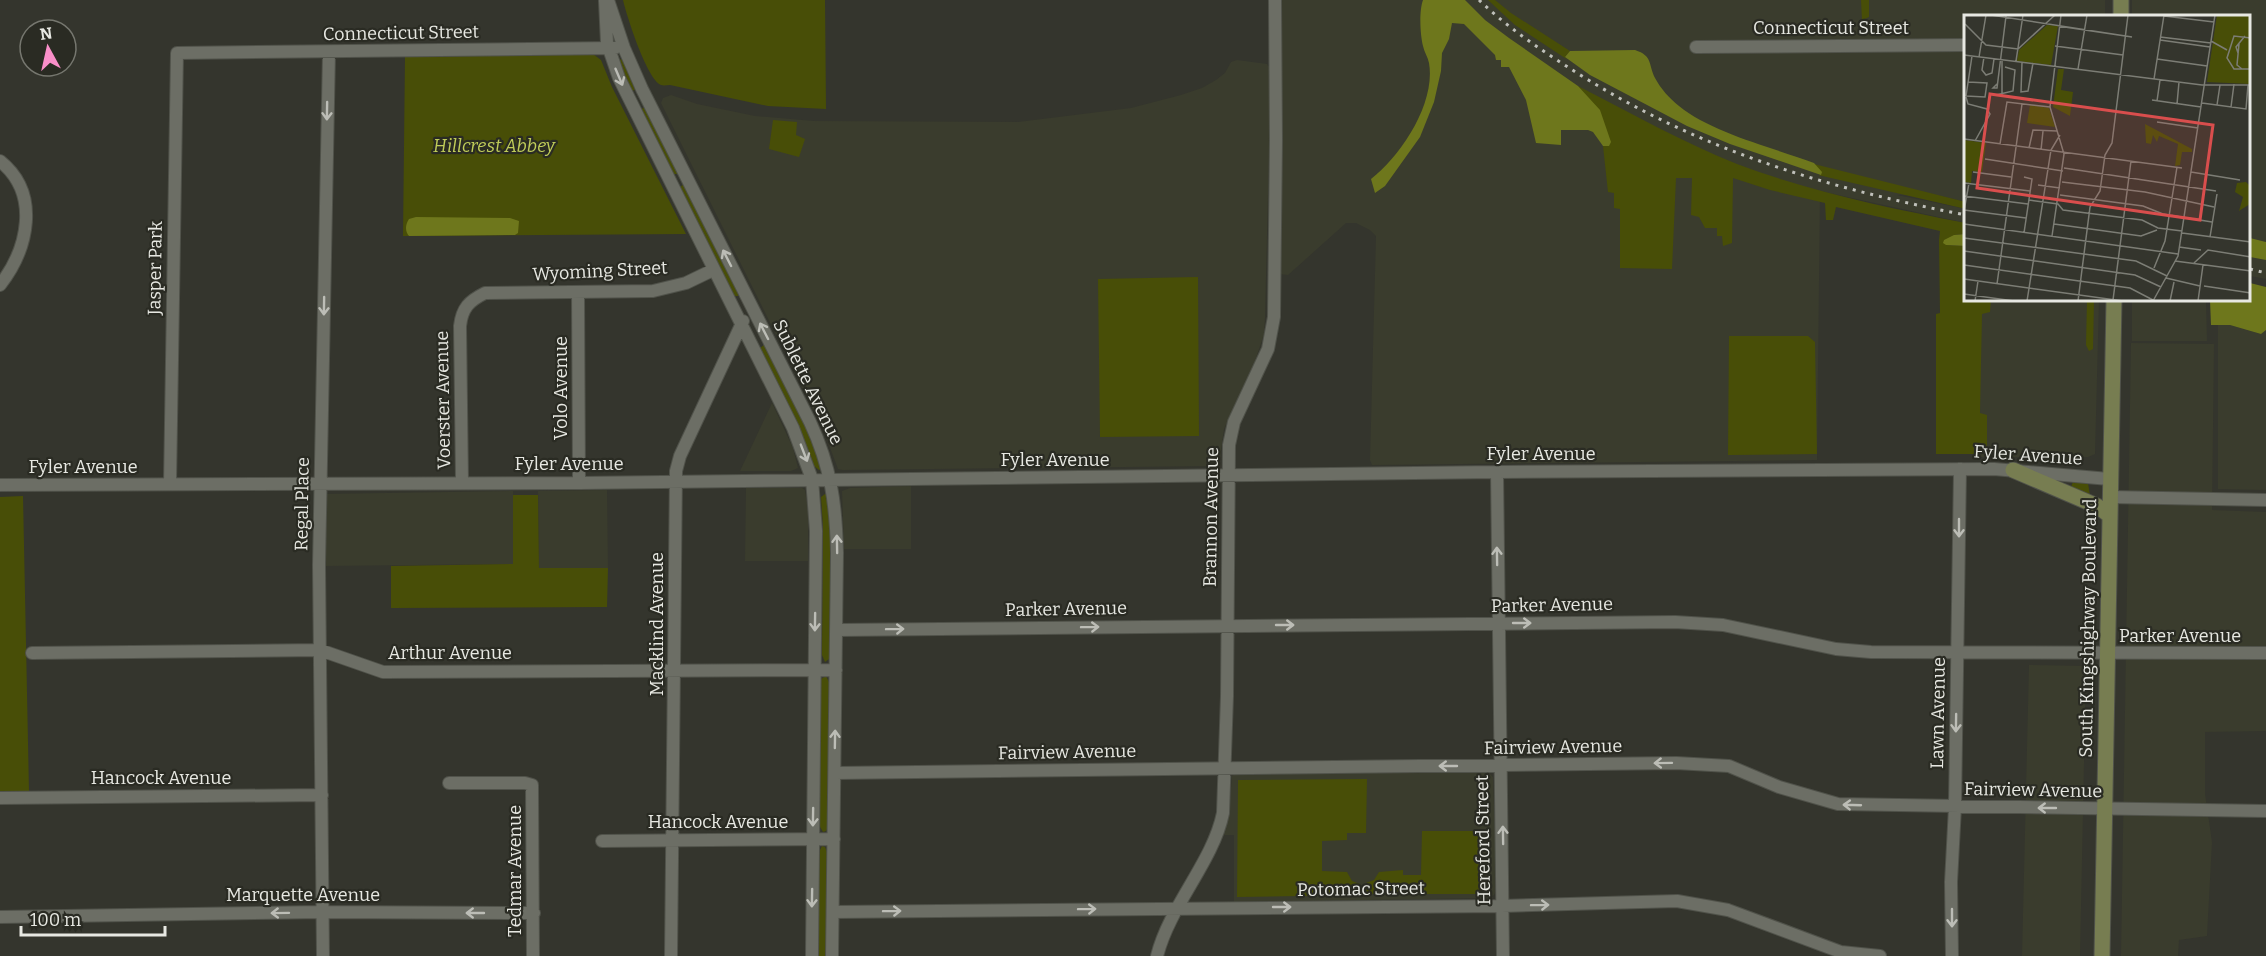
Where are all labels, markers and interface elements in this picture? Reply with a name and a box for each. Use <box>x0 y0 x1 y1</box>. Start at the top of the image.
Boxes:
inset map <box>1964 15 2251 302</box>
street label: Connecticut Street <box>1753 17 1909 39</box>
north arrow <box>18 18 78 78</box>
street label: Connecticut Street <box>323 21 480 45</box>
text: N <box>39 23 53 44</box>
one-way arrow <box>614 68 625 86</box>
one-way arrow <box>322 100 333 120</box>
park label: Hillcrest Abbey <box>433 135 556 157</box>
street label: Jasper Park <box>143 220 167 316</box>
one-way arrow <box>721 250 733 267</box>
street label: Wyoming Street <box>532 256 669 286</box>
one-way arrow <box>318 295 330 315</box>
street label: Sublette Avenue <box>768 316 848 448</box>
one-way arrow <box>757 322 769 340</box>
street label: Voerster Avenue <box>431 330 455 470</box>
street label: Volo Avenue <box>550 336 572 440</box>
street label: Fyler Avenue <box>1973 440 2083 470</box>
street label: Fyler Avenue <box>1486 443 1596 465</box>
one-way arrow <box>799 444 810 462</box>
street label: Brannon Avenue <box>1199 447 1223 587</box>
street label: Fyler Avenue <box>1000 449 1110 471</box>
street label: Fyler Avenue <box>514 453 624 475</box>
street label: Fyler Avenue <box>28 456 138 478</box>
street label: Regal Place <box>290 457 314 551</box>
street label: South Kingshighway Boulevard <box>2075 498 2101 758</box>
one-way arrow <box>1953 517 1965 537</box>
one-way arrow <box>831 534 843 554</box>
one-way arrow <box>1491 546 1503 566</box>
street label: Macklind Avenue <box>646 552 668 696</box>
street label: Parker Avenue <box>1491 593 1613 617</box>
street label: Parker Avenue <box>1005 597 1127 621</box>
one-way arrow <box>810 611 821 631</box>
one-way arrow <box>1512 618 1532 629</box>
one-way arrow <box>1275 619 1295 631</box>
one-way arrow <box>1080 621 1100 633</box>
one-way arrow <box>885 623 905 635</box>
street label: Parker Avenue <box>2119 625 2241 647</box>
street label: Arthur Avenue <box>388 642 512 664</box>
street label: Lawn Avenue <box>1926 657 1950 769</box>
one-way arrow <box>1950 712 1962 732</box>
one-way arrow <box>829 729 841 749</box>
street label: Fairview Avenue <box>1484 735 1622 759</box>
street label: Fairview Avenue <box>998 740 1136 764</box>
one-way arrow <box>1654 757 1674 769</box>
one-way arrow <box>1438 760 1458 772</box>
street label: Hancock Avenue <box>91 767 231 789</box>
street label: Hereford Street <box>1471 774 1495 905</box>
street label: Fairview Avenue <box>1964 778 2102 802</box>
one-way arrow <box>1842 799 1862 811</box>
one-way arrow <box>2037 802 2057 814</box>
street label: Tedmar Avenue <box>504 805 526 937</box>
one-way arrow <box>807 806 819 826</box>
street label: Hancock Avenue <box>648 811 788 833</box>
one-way arrow <box>1497 825 1508 845</box>
street label: Potomac Street <box>1297 877 1426 901</box>
street label: Marquette Avenue <box>226 884 380 906</box>
one-way arrow <box>807 887 818 907</box>
scale bar <box>21 899 165 937</box>
one-way arrow <box>1529 899 1549 910</box>
one-way arrow <box>1271 902 1291 913</box>
one-way arrow <box>1076 903 1096 915</box>
one-way arrow <box>881 905 901 917</box>
one-way arrow <box>271 907 291 919</box>
one-way arrow <box>466 907 486 919</box>
one-way arrow <box>1946 907 1958 927</box>
text: 100 m <box>30 909 81 931</box>

